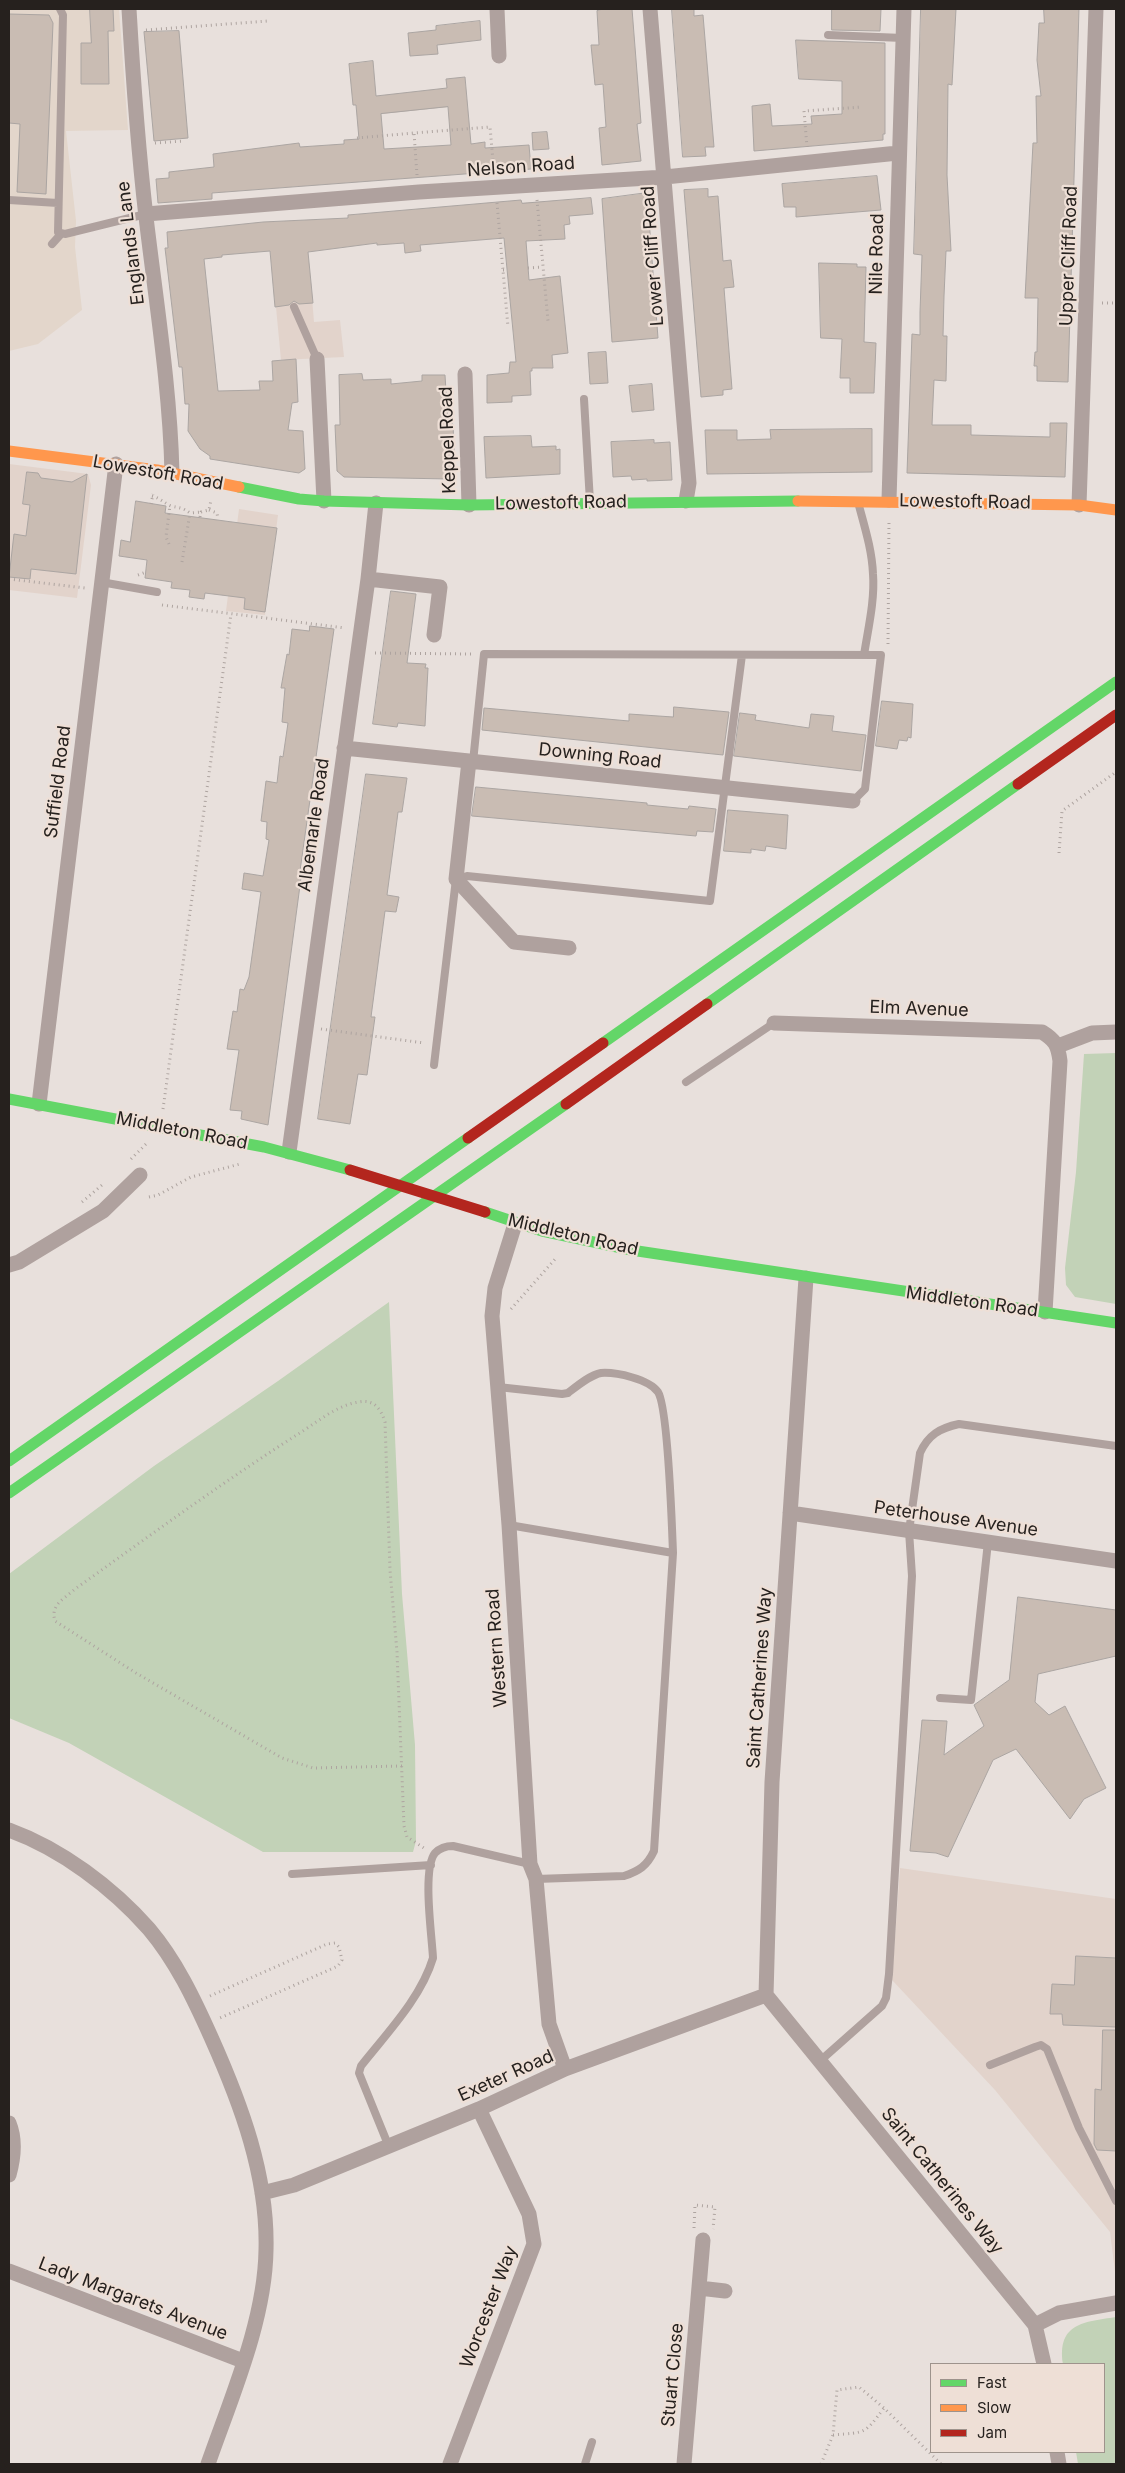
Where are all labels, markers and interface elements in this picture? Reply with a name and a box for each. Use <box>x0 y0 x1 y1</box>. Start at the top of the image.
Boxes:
street label: Nelson Road <box>466 152 576 182</box>
street label: Englands Lane <box>113 180 149 306</box>
street label: Lower Cliff Road <box>637 185 669 327</box>
street label: Upper Cliff Road <box>1056 185 1082 327</box>
street label: Nile Road <box>865 213 889 295</box>
street label: Keppel Road <box>435 386 461 494</box>
street label: Lowestoft Road <box>91 451 225 495</box>
street label: Lowestoft Road <box>899 490 1031 514</box>
street label: Lowestoft Road <box>495 491 627 515</box>
street label: Suffield Road <box>40 724 76 840</box>
street label: Downing Road <box>538 739 662 773</box>
street label: Albemarle Road <box>294 757 334 893</box>
street label: Elm Avenue <box>869 996 969 1022</box>
street label: Middleton Road <box>115 1108 249 1154</box>
street label: Middleton Road <box>506 1210 640 1260</box>
street label: Middleton Road <box>905 1282 1039 1322</box>
street label: Peterhouse Avenue <box>873 1497 1039 1541</box>
street label: Saint Catherines Way <box>743 1587 777 1769</box>
street label: Western Road <box>482 1588 512 1708</box>
street label: Exeter Road <box>455 2045 557 2107</box>
street label: Saint Catherines Way <box>876 2104 1008 2258</box>
street label: Worcester Way <box>456 2243 522 2371</box>
street label: Lady Margarets Avenue <box>35 2253 231 2345</box>
street label: Stuart Close <box>658 2322 688 2428</box>
legend <box>930 2363 1105 2453</box>
text: Fast <box>977 2373 1007 2392</box>
text: Slow <box>977 2398 1011 2417</box>
text: Jam <box>977 2423 1007 2442</box>

